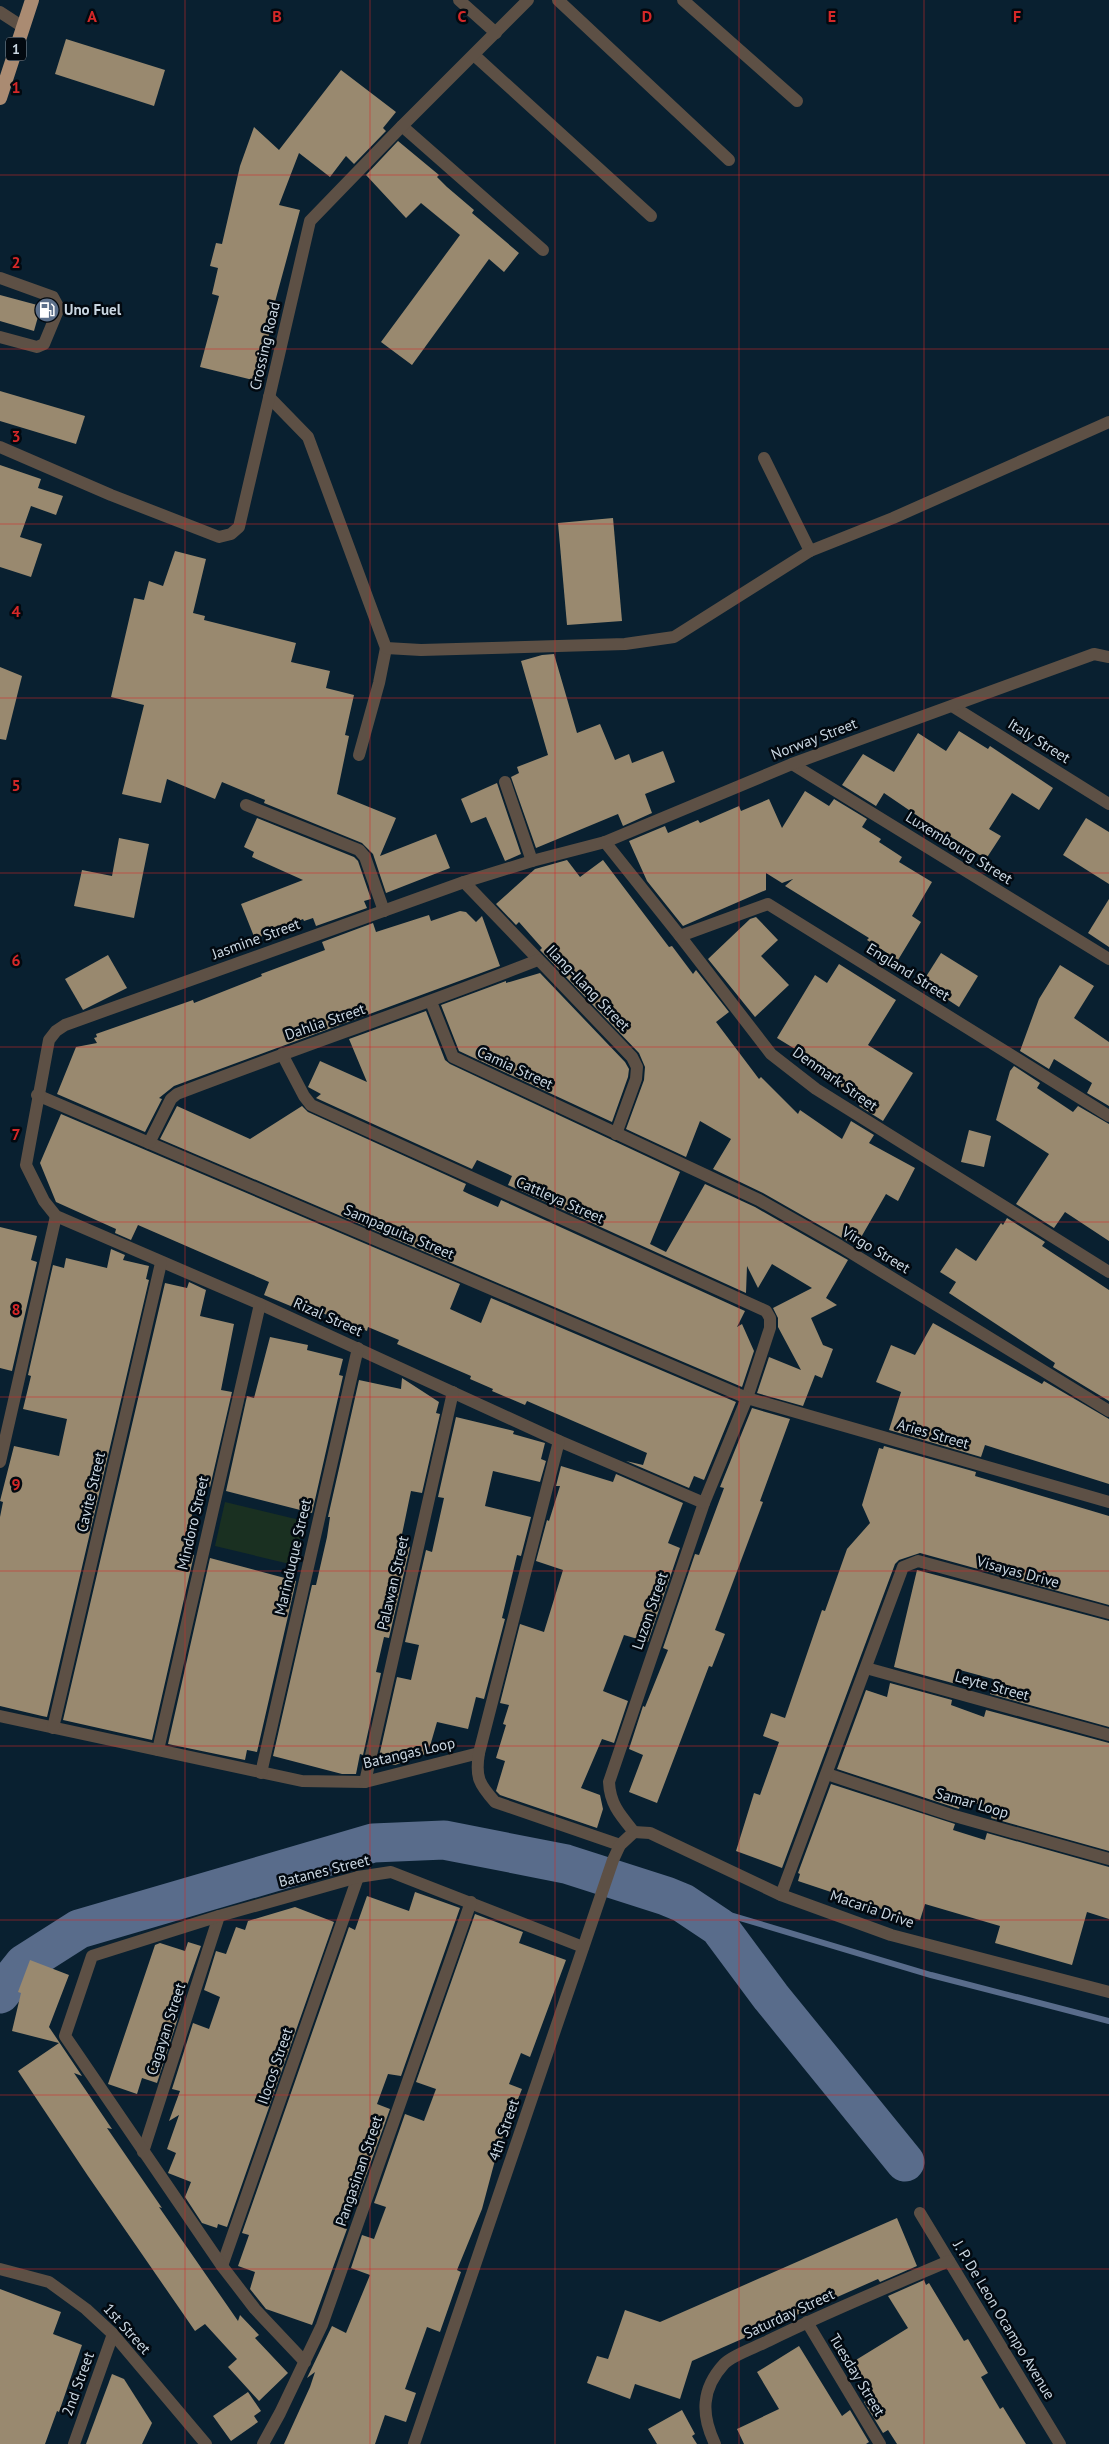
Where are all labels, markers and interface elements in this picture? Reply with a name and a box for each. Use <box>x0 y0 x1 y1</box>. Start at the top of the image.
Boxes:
text: A <box>87 6 97 26</box>
text: B <box>272 6 282 26</box>
text: C <box>458 6 467 26</box>
text: D <box>642 6 652 26</box>
text: E <box>828 6 836 26</box>
text: F <box>1013 6 1021 26</box>
road number: 1 <box>6 38 26 61</box>
text: 1 <box>11 77 21 97</box>
text: 2 <box>11 252 21 272</box>
fuel station icon: Uno Fuel <box>34 297 60 323</box>
place label: Uno Fuel <box>64 300 122 319</box>
street label: Crossing Road <box>245 300 284 392</box>
text: 3 <box>11 426 21 446</box>
text: 4 <box>11 601 21 621</box>
street label: Norway Street <box>768 713 859 764</box>
street label: Italy Street <box>1005 714 1074 767</box>
text: 5 <box>11 775 21 795</box>
street label: Luxembourg Street <box>902 807 1016 888</box>
street label: Jasmine Street <box>208 914 303 964</box>
street label: England Street <box>863 938 953 1005</box>
street label: Ilang-Ilang Street <box>542 941 634 1035</box>
text: 6 <box>11 950 21 970</box>
street label: Dahlia Street <box>282 999 367 1044</box>
street label: Camia Street <box>474 1042 556 1093</box>
street label: Denmark Street <box>789 1042 881 1115</box>
text: 7 <box>11 1124 21 1144</box>
street label: Cattleya Street <box>513 1172 607 1227</box>
street label: Sampaguita Street <box>341 1200 457 1263</box>
street label: Virgo Street <box>838 1221 914 1277</box>
street label: Rizal Street <box>291 1293 366 1340</box>
text: 8 <box>11 1299 21 1319</box>
street label: Aries Street <box>895 1414 971 1453</box>
street label: Cavite Street <box>72 1450 109 1534</box>
text: 9 <box>11 1474 21 1494</box>
street label: Mindoro Street <box>172 1474 213 1572</box>
street label: Marinduque Street <box>270 1497 315 1617</box>
street label: Palawan Street <box>372 1534 413 1632</box>
street label: Visayas Drive <box>974 1551 1061 1592</box>
street label: Luzon Street <box>627 1570 672 1652</box>
street label: Leyte Street <box>953 1667 1031 1705</box>
street label: Batangas Loop <box>361 1733 457 1772</box>
street label: Samar Loop <box>933 1783 1011 1822</box>
street label: Batanes Street <box>276 1850 371 1891</box>
street label: Macaria Drive <box>828 1885 917 1932</box>
street label: Cagayan Street <box>142 1980 189 2078</box>
street label: Ilocos Street <box>253 2025 297 2107</box>
street label: 4th Street <box>484 2097 523 2163</box>
street label: Pangasinan Street <box>331 2113 386 2229</box>
street label: J. P. De Leon Ocampo Avenue <box>949 2236 1059 2403</box>
street label: Saturday Street <box>740 2284 837 2343</box>
street label: 1st Street <box>100 2299 155 2358</box>
street label: Tuesday Street <box>825 2330 890 2420</box>
street label: 2nd Street <box>57 2349 98 2418</box>

